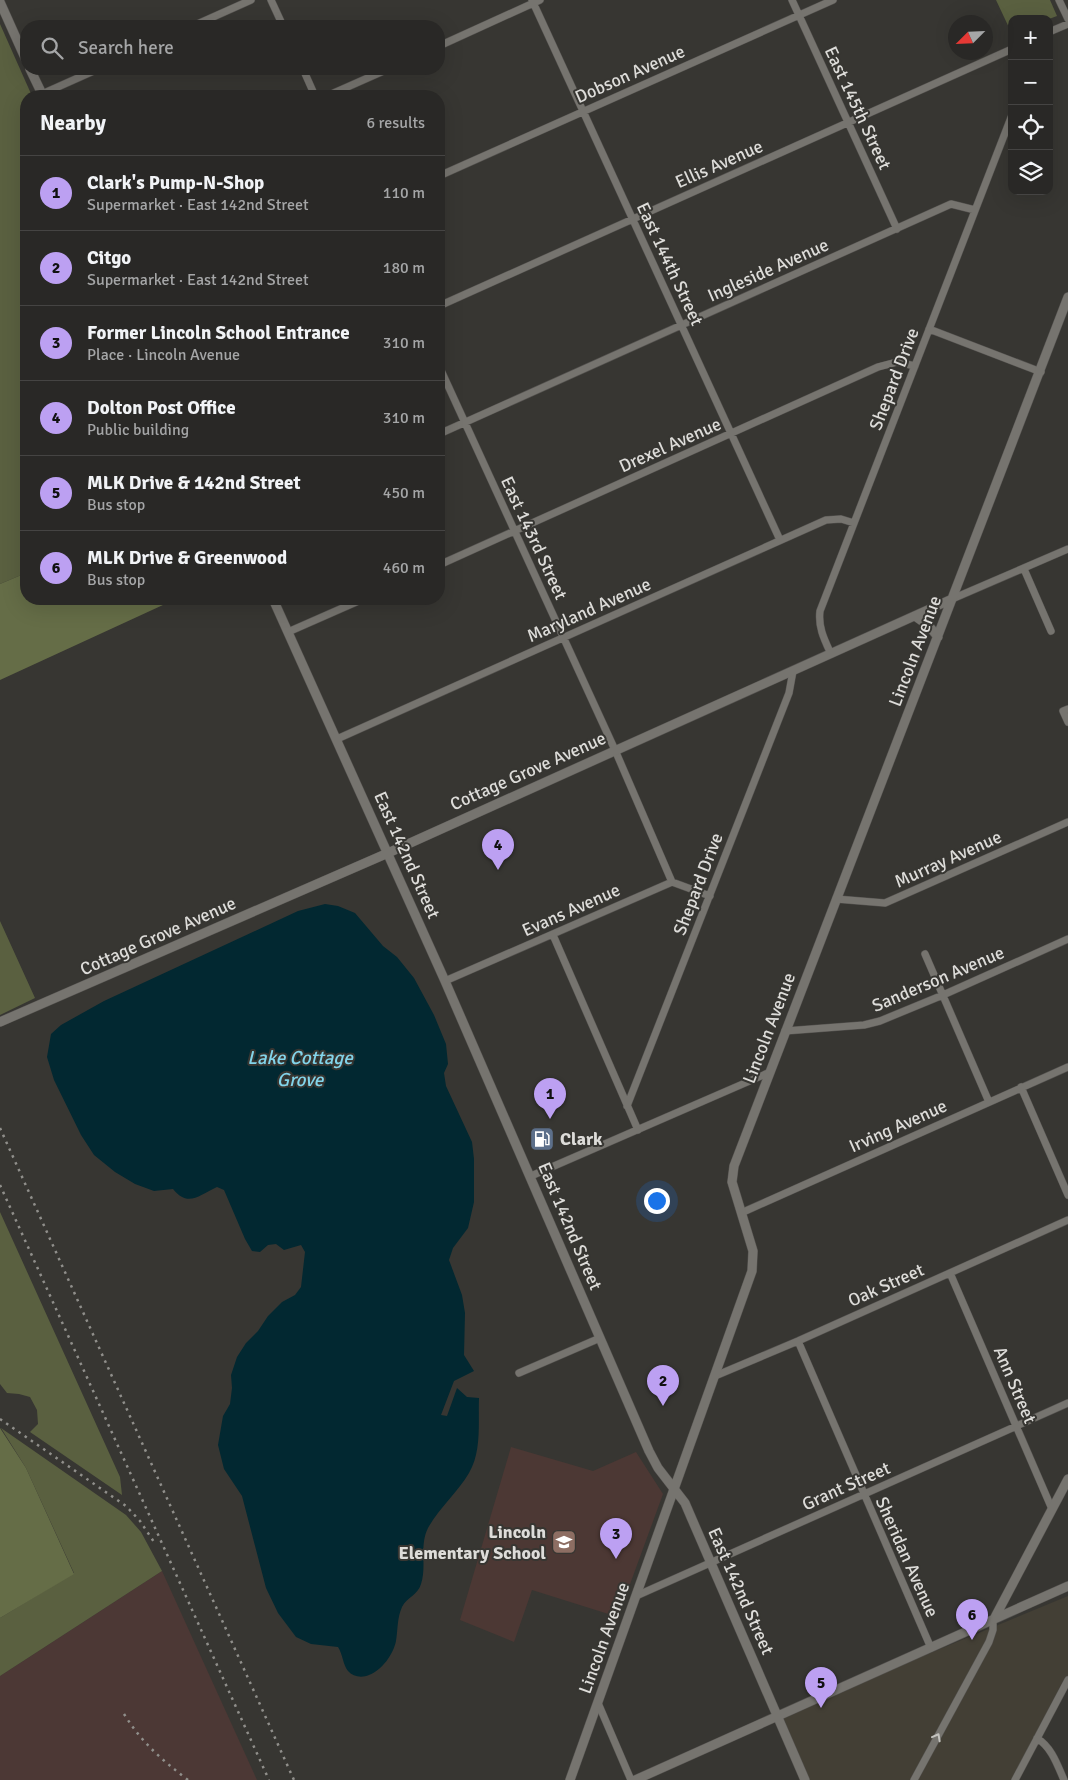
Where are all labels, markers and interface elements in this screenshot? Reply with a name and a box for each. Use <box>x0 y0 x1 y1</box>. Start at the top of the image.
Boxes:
north arrow <box>948 15 993 60</box>
map controls <box>1008 15 1053 195</box>
button: + <box>1008 15 1053 60</box>
search box <box>20 20 445 75</box>
icon: search <box>38 34 66 62</box>
text: Search here <box>78 36 174 60</box>
street label: Dobson Avenue <box>572 40 688 108</box>
street label: East 145th Street <box>820 43 896 173</box>
button: − <box>1008 60 1053 105</box>
button: locate <box>1008 105 1053 150</box>
text: Nearby <box>40 110 106 136</box>
text: 6 results <box>366 113 425 133</box>
street label: Ellis Avenue <box>672 135 766 193</box>
button: layers <box>1008 150 1053 195</box>
text: Clark's Pump-N-Shop <box>87 171 264 195</box>
text: 1 <box>52 183 60 203</box>
text: 110 m <box>383 183 425 203</box>
text: Supermarket · East 142nd Street <box>87 195 309 215</box>
street label: East 144th Street <box>632 199 708 329</box>
street label: Ingleside Avenue <box>704 233 832 307</box>
text: Citgo <box>87 246 131 270</box>
text: 2 <box>52 258 60 278</box>
text: 180 m <box>383 258 425 278</box>
text: Supermarket · East 142nd Street <box>87 270 309 290</box>
text: Former Lincoln School Entrance <box>87 321 350 345</box>
street label: Shepard Drive <box>864 325 924 433</box>
text: 3 <box>52 333 60 353</box>
text: 310 m <box>383 333 425 353</box>
text: Place · Lincoln Avenue <box>87 345 240 365</box>
text: Dolton Post Office <box>87 396 236 420</box>
text: 4 <box>52 408 60 428</box>
text: 310 m <box>383 408 425 428</box>
street label: Drexel Avenue <box>616 413 724 477</box>
text: Public building <box>87 420 189 440</box>
text: MLK Drive & 142nd Street <box>87 471 301 495</box>
street label: East 143rd Street <box>496 473 572 603</box>
text: 5 <box>52 483 60 503</box>
text: 450 m <box>383 483 425 503</box>
text: Bus stop <box>87 495 145 515</box>
text: MLK Drive & Greenwood <box>87 546 287 570</box>
text: 6 <box>52 558 60 578</box>
text: 460 m <box>383 558 425 578</box>
text: Bus stop <box>87 570 145 590</box>
street label: Maryland Avenue <box>524 573 654 647</box>
street label: Lincoln Avenue <box>884 593 946 709</box>
street label: Cottage Grove Avenue <box>447 727 609 815</box>
street label: East 142nd Street <box>369 788 445 922</box>
street label: Murray Avenue <box>891 826 1005 892</box>
pin: 4 <box>482 829 514 870</box>
street label: Shepard Drive <box>668 830 728 938</box>
street label: Evans Avenue <box>518 879 624 941</box>
street label: Cottage Grove Avenue <box>77 892 239 980</box>
street label: Sanderson Avenue <box>869 941 1007 1017</box>
street label: Lincoln Avenue <box>738 970 800 1086</box>
water label: Lake Cottage Grove <box>247 1046 354 1092</box>
pin: 1 <box>534 1078 566 1119</box>
street label: Irving Avenue <box>846 1095 950 1157</box>
fuel station icon: Clark <box>529 1126 555 1152</box>
place label: Clark <box>560 1128 603 1150</box>
street label: East 142nd Street <box>533 1159 607 1293</box>
your location <box>644 1188 670 1214</box>
street label: Oak Street <box>845 1259 927 1311</box>
street label: Ann Street <box>989 1343 1041 1427</box>
pin: 2 <box>647 1365 679 1406</box>
street label: Grant Street <box>799 1457 893 1515</box>
street label: Sheridan Avenue <box>871 1493 943 1621</box>
pin: 3 <box>600 1518 632 1559</box>
place label: Lincoln Elementary School <box>399 1521 546 1564</box>
street label: East 142nd Street <box>703 1524 779 1658</box>
school or university icon: Lincoln Elementary School <box>551 1529 577 1555</box>
street label: Lincoln Avenue <box>574 1579 634 1697</box>
pin: 6 <box>956 1599 988 1640</box>
pin: 5 <box>805 1667 837 1708</box>
one-way arrow <box>931 1733 941 1742</box>

